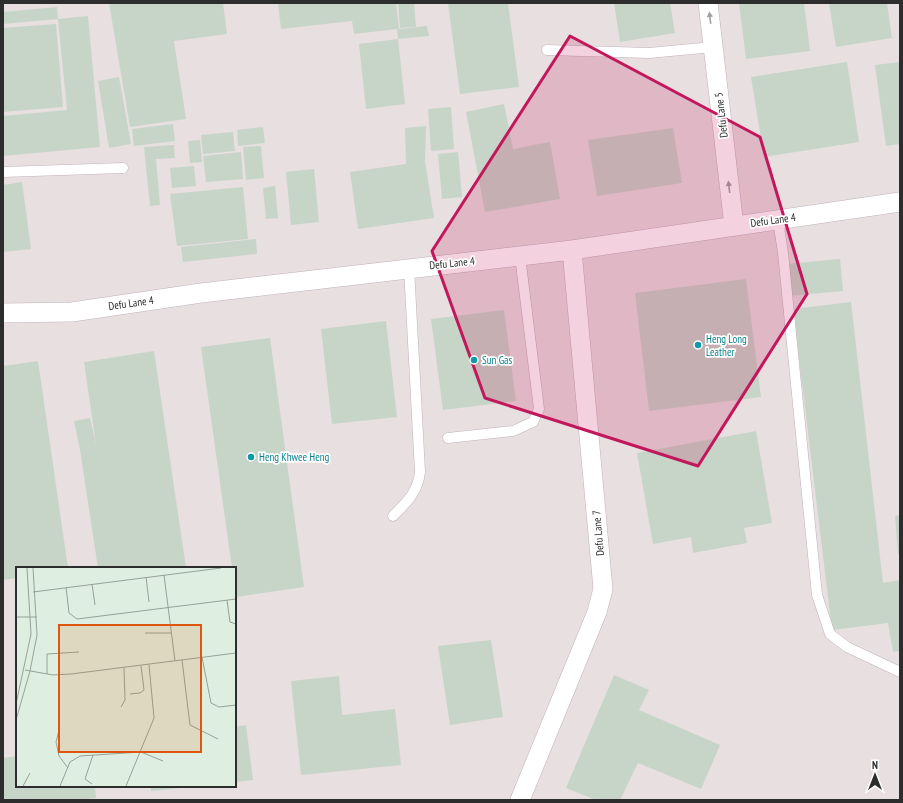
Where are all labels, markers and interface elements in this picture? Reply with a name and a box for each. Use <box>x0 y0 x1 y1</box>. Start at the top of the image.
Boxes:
one-way arrow <box>706 12 713 24</box>
street label: Defu Lane 5 <box>711 91 731 139</box>
one-way arrow <box>726 181 733 193</box>
street label: Defu Lane 4 <box>749 210 797 230</box>
street label: Defu Lane 4 <box>429 254 476 272</box>
street label: Defu Lane 4 <box>107 293 155 313</box>
place label: Heng Long Leather <box>706 332 747 359</box>
marker: Heng Long Leather <box>693 340 703 350</box>
place label: Sun Gas <box>482 353 512 367</box>
marker: Sun Gas <box>469 355 479 365</box>
place label: Heng Khwee Heng <box>259 450 330 464</box>
marker: Heng Khwee Heng <box>246 452 256 462</box>
street label: Defu Lane 7 <box>589 510 607 556</box>
inset map <box>16 567 236 787</box>
north arrow <box>855 755 895 795</box>
text: N <box>872 758 878 772</box>

